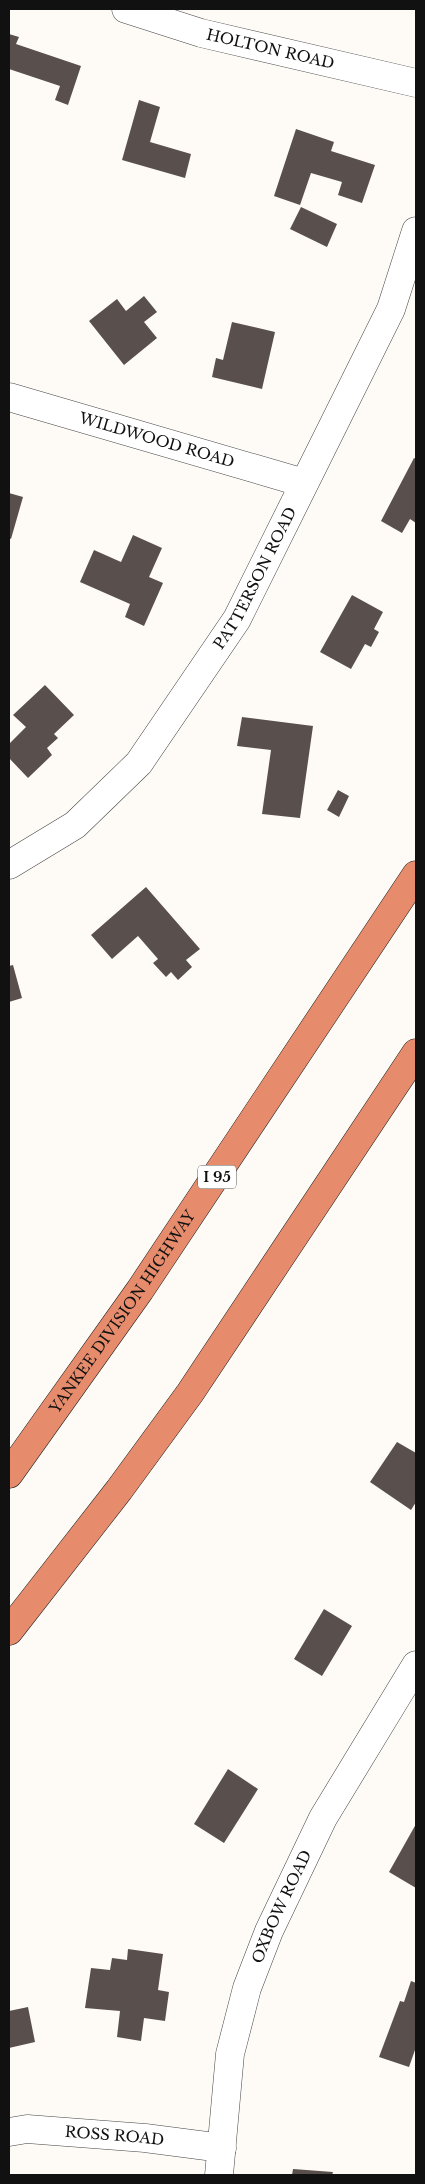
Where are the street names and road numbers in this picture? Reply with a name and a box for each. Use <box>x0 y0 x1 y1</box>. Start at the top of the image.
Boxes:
street label: HOLTON ROAD <box>205 25 336 73</box>
street label: WILDWOOD ROAD <box>76 408 237 471</box>
street label: PATTERSON ROAD <box>209 504 300 653</box>
road number: I 95 <box>198 1166 236 1188</box>
street label: YANKEE DIVISION HIGHWAY <box>45 1206 200 1418</box>
street label: OXBOW ROAD <box>247 1847 315 1966</box>
street label: ROSS ROAD <box>64 2122 165 2149</box>

